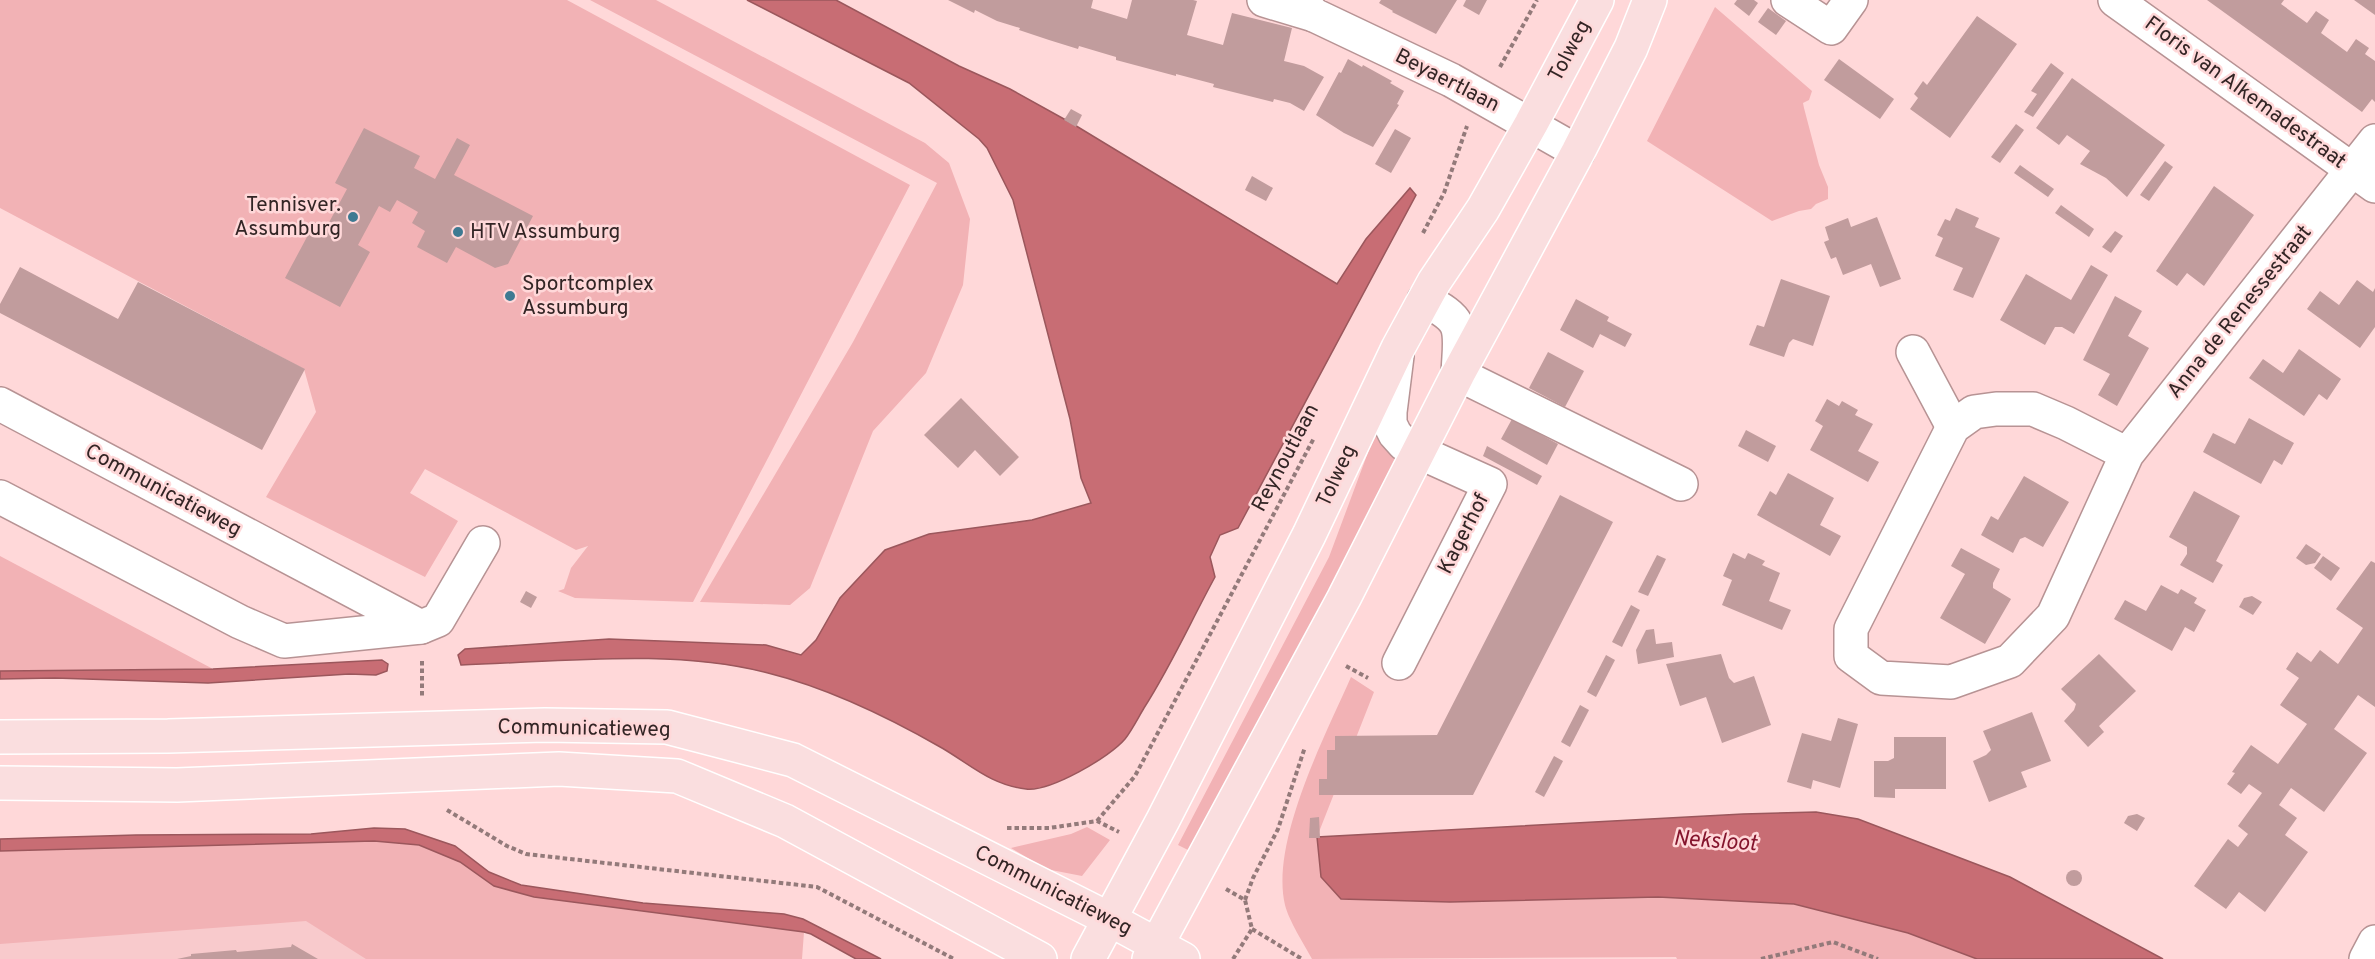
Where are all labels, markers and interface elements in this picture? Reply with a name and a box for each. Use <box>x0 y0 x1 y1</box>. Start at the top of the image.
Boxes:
street label: Floris van Alkemadestraat <box>2139 11 2351 175</box>
street label: Tolweg <box>1543 16 1597 86</box>
street label: Beyaertlaan <box>1390 43 1504 119</box>
place label: Tennisver. Assumburg <box>234 192 341 243</box>
marker: Tennisver. Assumburg <box>346 210 360 224</box>
place label: HTV Assumburg <box>470 219 620 246</box>
street label: Anna de Renessestraat <box>2162 220 2318 404</box>
marker: HTV Assumburg <box>451 225 465 239</box>
place label: Sportcomplex Assumburg <box>522 271 654 322</box>
marker: Sportcomplex Assumburg <box>503 289 517 303</box>
street label: Reynoutlaan <box>1246 399 1326 517</box>
street label: Communicatieweg <box>80 438 246 544</box>
street label: Tolweg <box>1311 440 1363 512</box>
street label: Kagerhof <box>1432 489 1496 579</box>
street label: Communicatieweg <box>497 714 671 744</box>
water label: Neksloot <box>1672 826 1759 858</box>
street label: Communicatieweg <box>970 840 1136 942</box>

